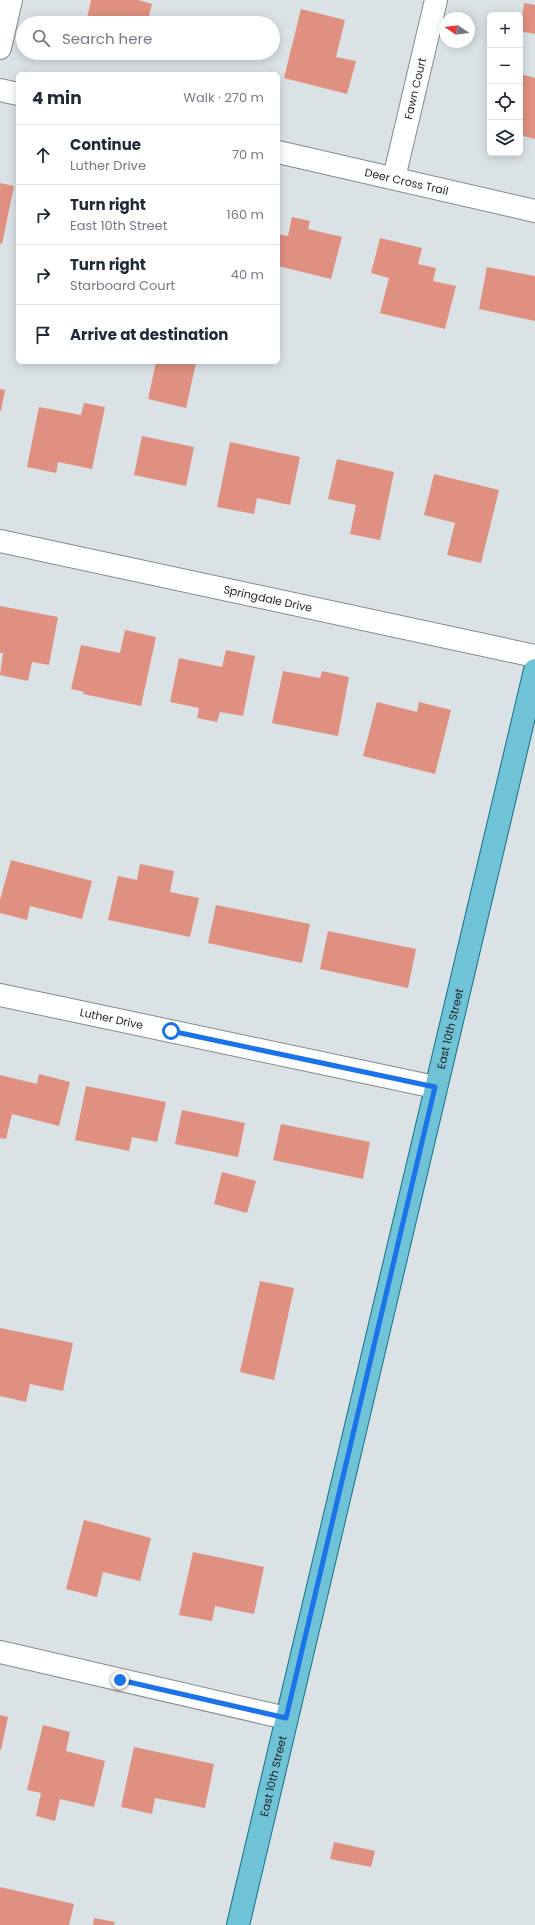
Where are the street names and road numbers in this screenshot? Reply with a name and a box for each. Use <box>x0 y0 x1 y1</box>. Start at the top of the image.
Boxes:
street label: Fawn Court <box>400 56 430 121</box>
street label: Deer Cross Trail <box>363 164 450 199</box>
street label: Springdale Drive <box>222 581 314 616</box>
street label: East 10th Street <box>433 987 467 1071</box>
street label: Luther Drive <box>78 1004 145 1033</box>
street label: East 10th Street <box>256 1734 291 1818</box>

